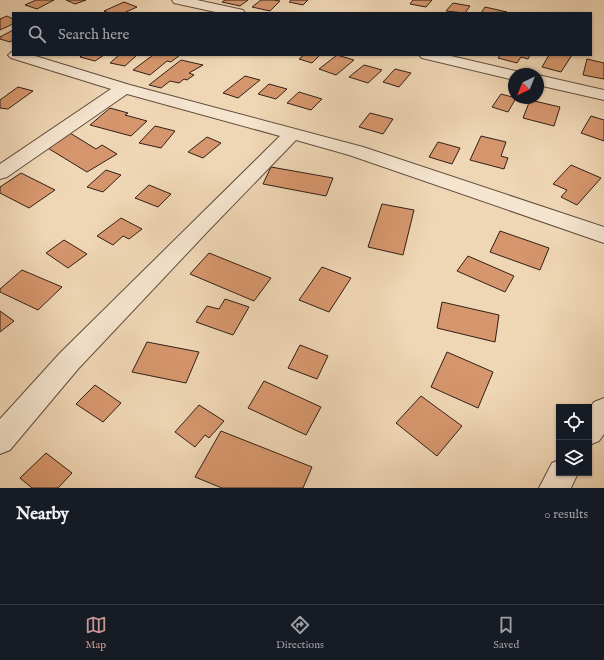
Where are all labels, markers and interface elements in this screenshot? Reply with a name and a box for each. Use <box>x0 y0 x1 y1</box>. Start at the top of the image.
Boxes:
search box <box>12 12 592 56</box>
icon: search <box>26 23 48 45</box>
text: Search here <box>58 25 129 44</box>
north arrow <box>508 68 544 104</box>
map controls <box>556 404 592 476</box>
button: locate <box>556 404 592 440</box>
button: layers <box>556 440 592 476</box>
text: Nearby <box>16 504 69 525</box>
text: 0 results <box>544 506 588 523</box>
tab: Map <box>85 614 107 652</box>
tab: Directions <box>276 614 324 652</box>
tab: Saved <box>493 614 519 652</box>

